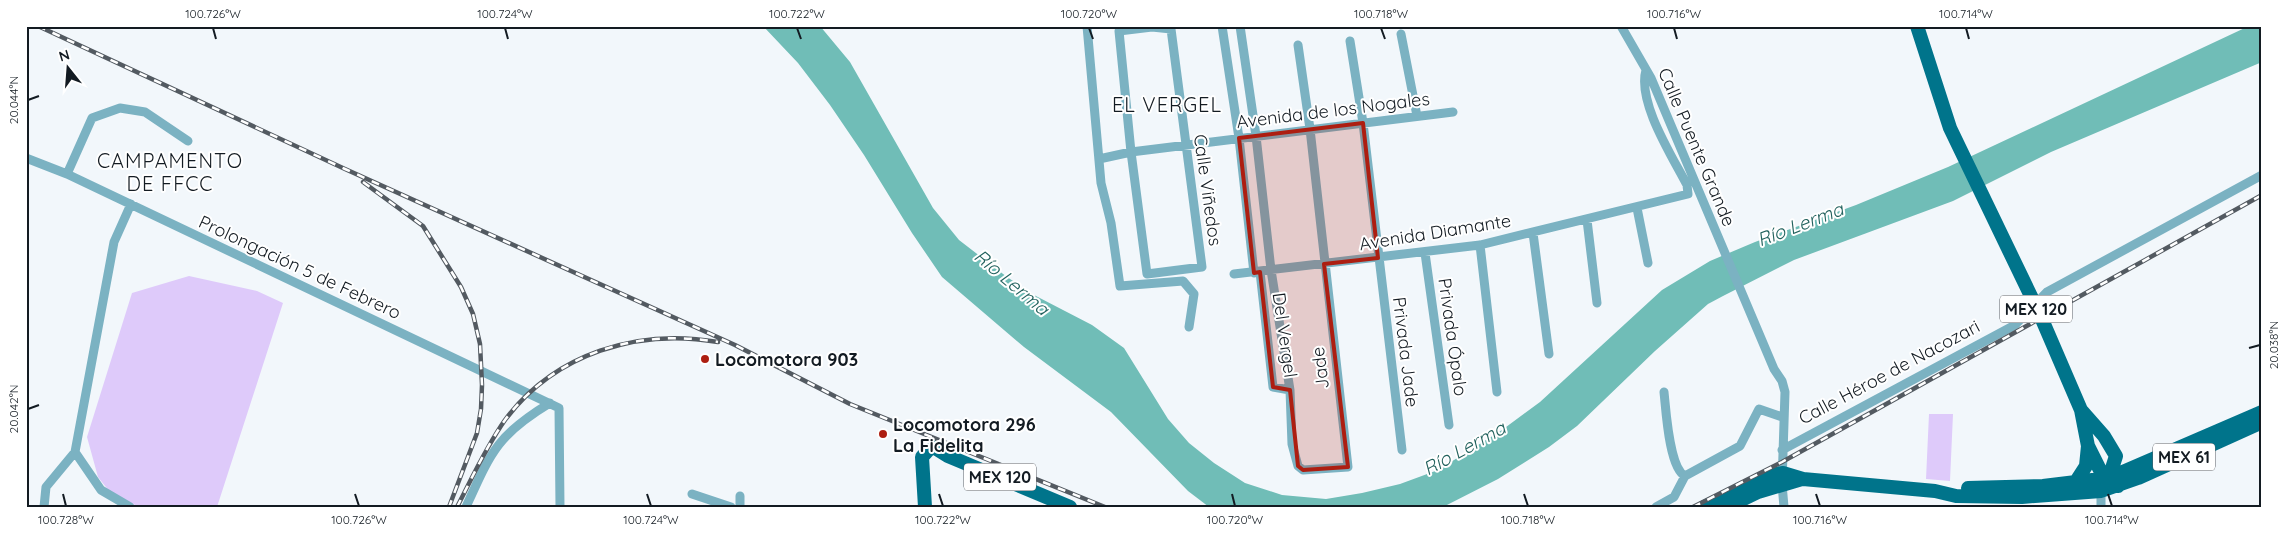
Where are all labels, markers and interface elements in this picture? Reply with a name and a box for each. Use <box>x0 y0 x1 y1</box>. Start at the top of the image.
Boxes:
text: 100.726°W <box>185 6 241 21</box>
text: 100.724°W <box>477 6 533 21</box>
text: 100.722°W <box>769 6 825 21</box>
text: 100.720°W <box>1061 6 1118 21</box>
text: 100.718°W <box>1354 6 1408 21</box>
text: 100.716°W <box>1647 6 1701 21</box>
text: 100.714°W <box>1939 6 1993 21</box>
north arrow <box>42 42 92 92</box>
text: N <box>57 45 72 66</box>
street label: Calle Puente Grande <box>1653 64 1741 230</box>
text: 20.044°N <box>6 76 21 124</box>
street label: Avenida de los Nogales <box>1235 87 1431 133</box>
district label: EL VERGEL <box>1112 92 1222 117</box>
street label: Calle Viñedos <box>1189 133 1227 247</box>
district label: CAMPAMENTO DE FFCC <box>97 148 243 196</box>
water label: Río Lerma <box>1753 196 1848 251</box>
street label: Avenida Diamante <box>1357 209 1513 255</box>
street label: Prolongación 5 de Febrero <box>195 210 405 324</box>
water label: Río Lerma <box>970 244 1055 321</box>
street label: Privada Ópalo <box>1433 276 1473 398</box>
street label: Del Vergel <box>1268 291 1302 379</box>
street label: Privada Jade <box>1388 296 1424 408</box>
road number: MEX 120 <box>2000 296 2072 322</box>
street label: Calle Héroe de Nacozari <box>1795 314 1983 430</box>
text: 20.038°N <box>2266 321 2281 369</box>
street label: Jade <box>1306 346 1334 390</box>
place label: Locomotora 903 <box>715 348 858 371</box>
marker: Locomotora 903 <box>699 353 711 365</box>
text: 20.042°N <box>6 385 21 433</box>
place label: Locomotora 296 La Fidelita <box>893 413 1036 457</box>
water label: Río Lerma <box>1419 415 1511 480</box>
marker: Locomotora 296 La Fidelita <box>877 428 889 440</box>
road number: MEX 61 <box>2153 444 2215 471</box>
road number: MEX 120 <box>964 464 1036 491</box>
text: 100.728°W <box>38 512 94 527</box>
text: 100.726°W <box>331 512 387 527</box>
text: 100.724°W <box>623 512 679 527</box>
text: 100.722°W <box>915 512 971 527</box>
text: 100.720°W <box>1207 512 1264 527</box>
text: 100.718°W <box>1501 512 1555 527</box>
text: 100.716°W <box>1793 512 1847 527</box>
text: 100.714°W <box>2085 512 2139 527</box>

